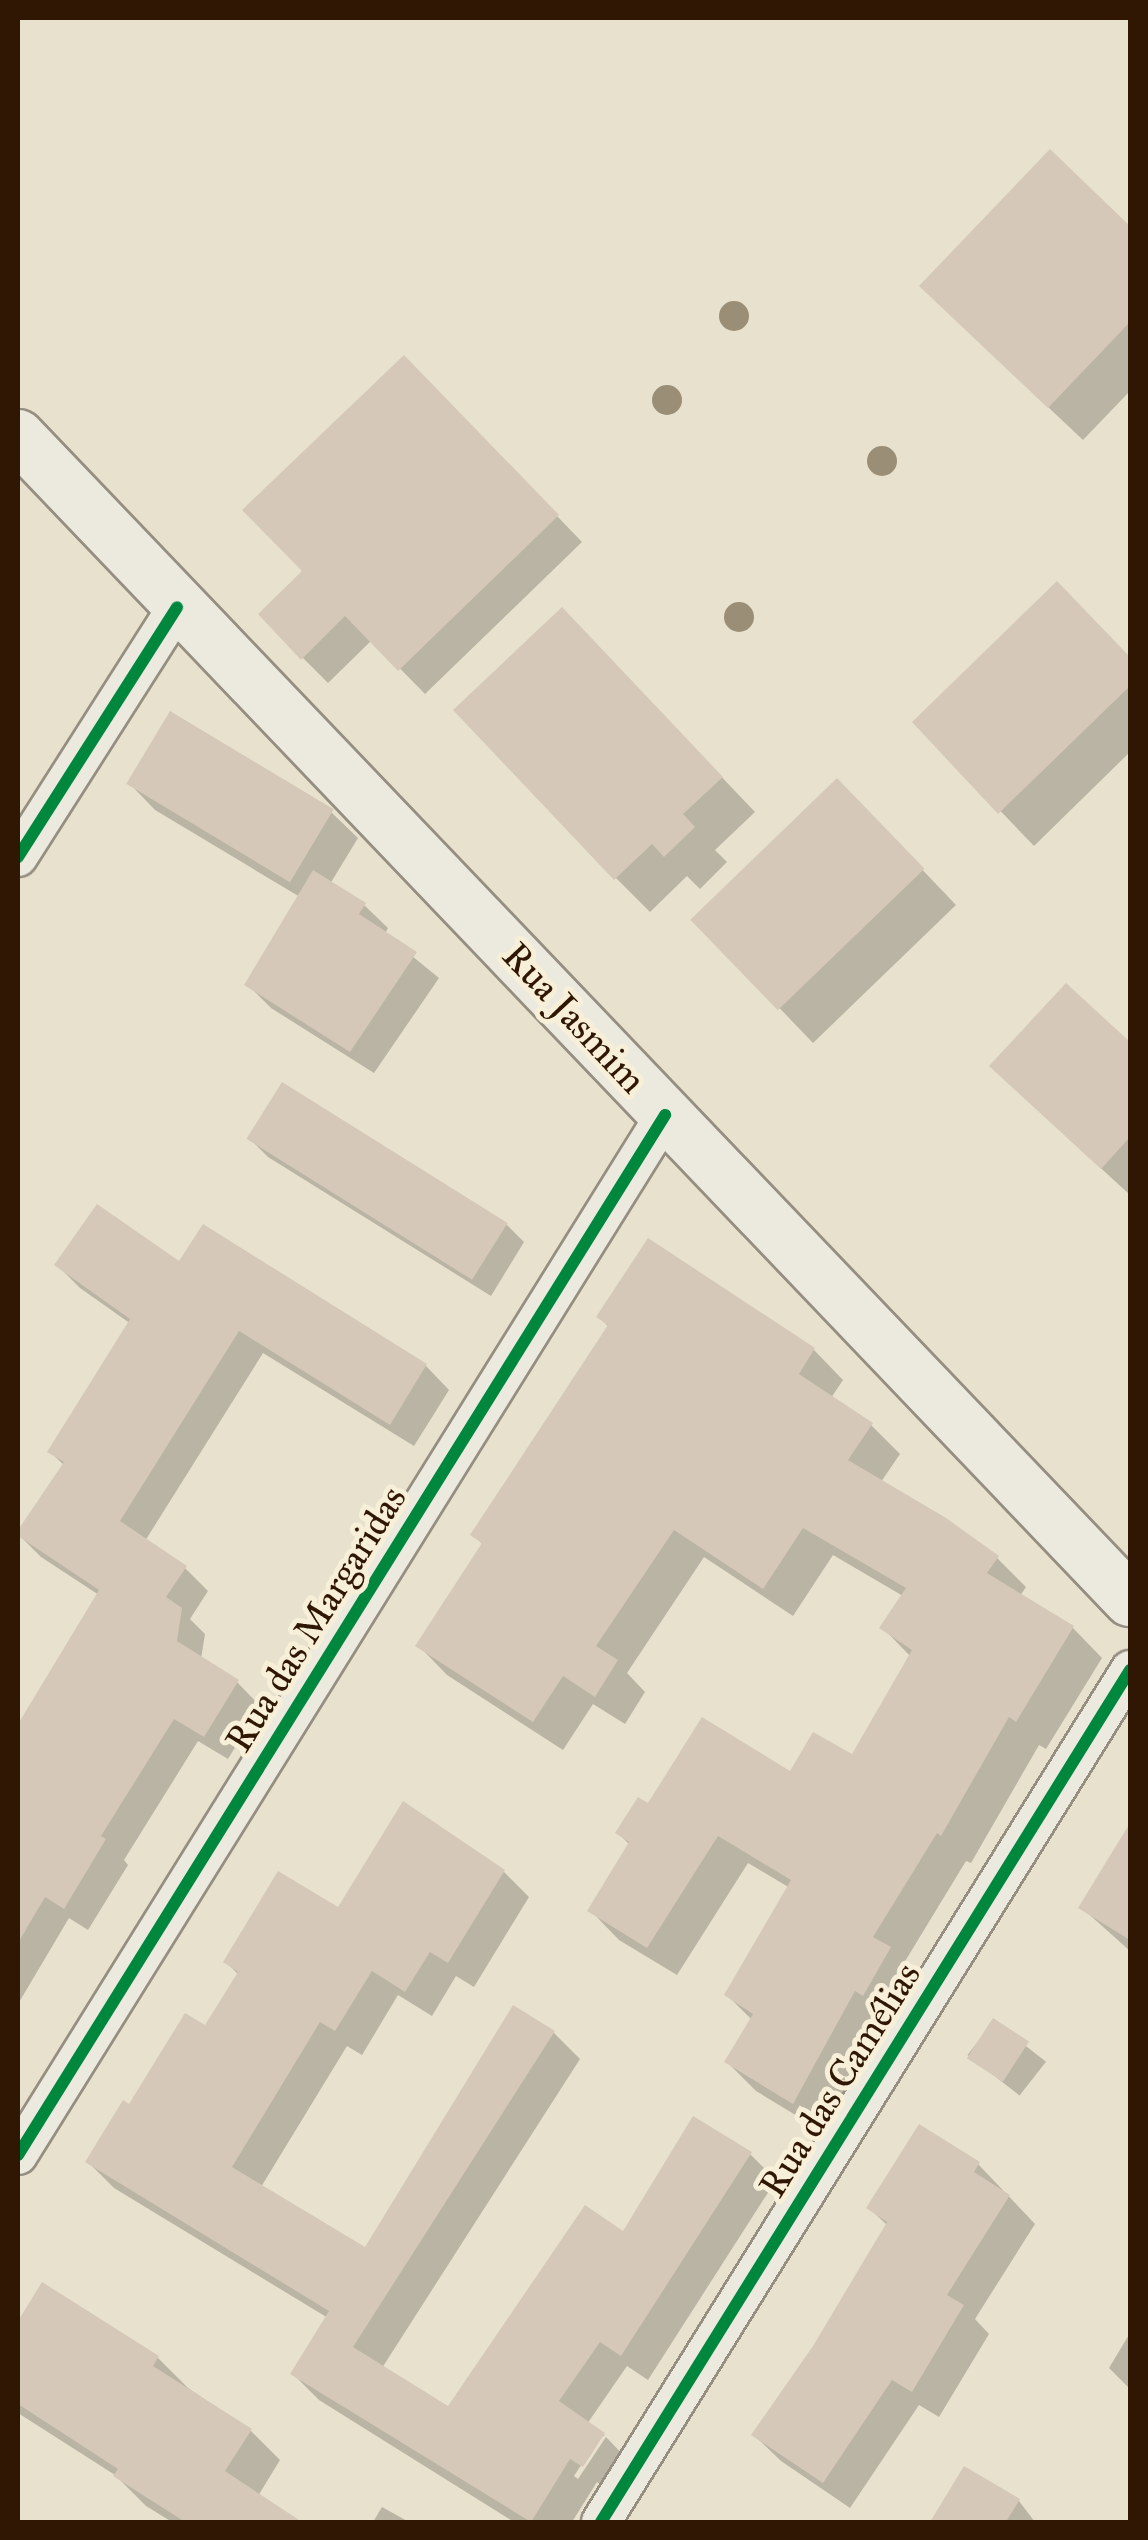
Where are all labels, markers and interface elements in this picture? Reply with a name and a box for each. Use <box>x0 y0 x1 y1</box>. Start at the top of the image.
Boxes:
street label: Rua Jasmim <box>493 933 655 1103</box>
street label: Rua das Margaridas <box>216 1478 416 1760</box>
street label: Rua das Camélias <box>750 1954 930 2206</box>

